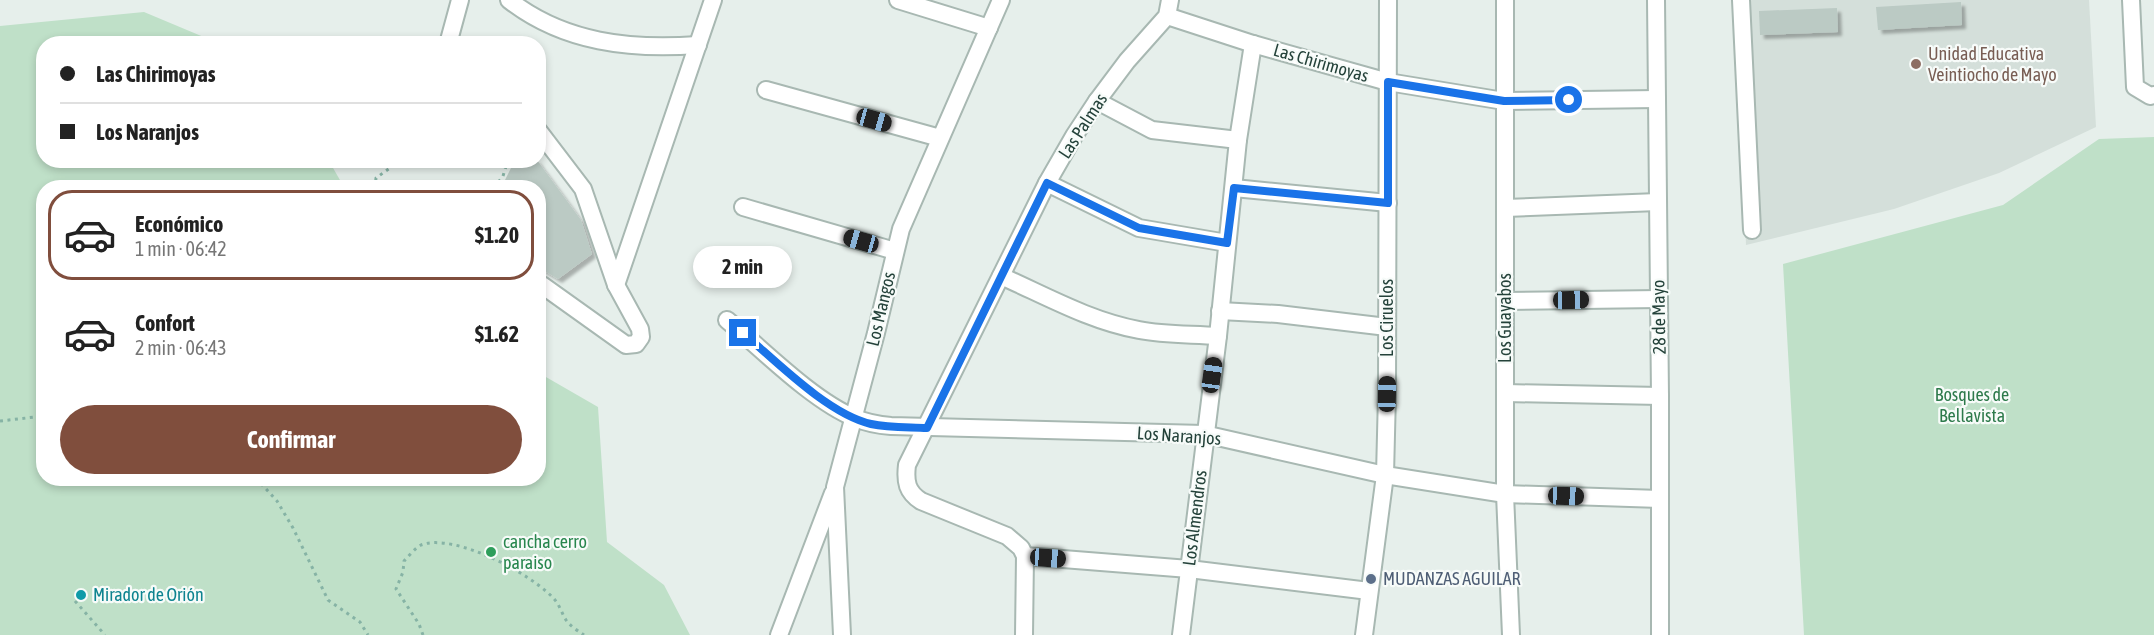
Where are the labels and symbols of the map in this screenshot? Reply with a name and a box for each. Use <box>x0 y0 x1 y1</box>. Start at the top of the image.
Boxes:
street label: Las Chirimoyas <box>1271 39 1371 86</box>
place label: Unidad Educativa Veintiocho de Mayo <box>1928 43 2057 85</box>
marker: Unidad Educativa Veintiocho de Mayo <box>1909 57 1923 71</box>
route start <box>1555 86 1582 113</box>
street label: Las Palmas <box>1054 89 1111 162</box>
car <box>854 106 894 134</box>
car <box>841 227 881 255</box>
callout: 2 min <box>694 246 792 288</box>
street label: Los Mangos <box>862 270 899 348</box>
street label: Los Guayabos <box>1494 273 1515 363</box>
street label: Los Ciruelos <box>1376 279 1397 357</box>
street label: 28 de Mayo <box>1647 279 1670 355</box>
car <box>1553 291 1589 309</box>
route end <box>729 319 756 346</box>
car <box>1201 356 1223 394</box>
car <box>1378 376 1396 412</box>
park label: Bosques de Bellavista <box>1935 384 2009 426</box>
street label: Los Naranjos <box>1136 422 1222 449</box>
street label: Los Almendros <box>1178 469 1211 567</box>
car <box>1548 486 1584 506</box>
place label: cancha cerro paraiso <box>503 531 587 573</box>
marker: cancha cerro paraiso <box>484 545 498 559</box>
car <box>1029 548 1067 568</box>
place label: MUDANZAS AGUILAR <box>1383 568 1521 589</box>
marker: MUDANZAS AGUILAR <box>1364 572 1378 586</box>
place label: Mirador de Orión <box>93 584 204 605</box>
marker: Mirador de Orión <box>74 588 88 602</box>

